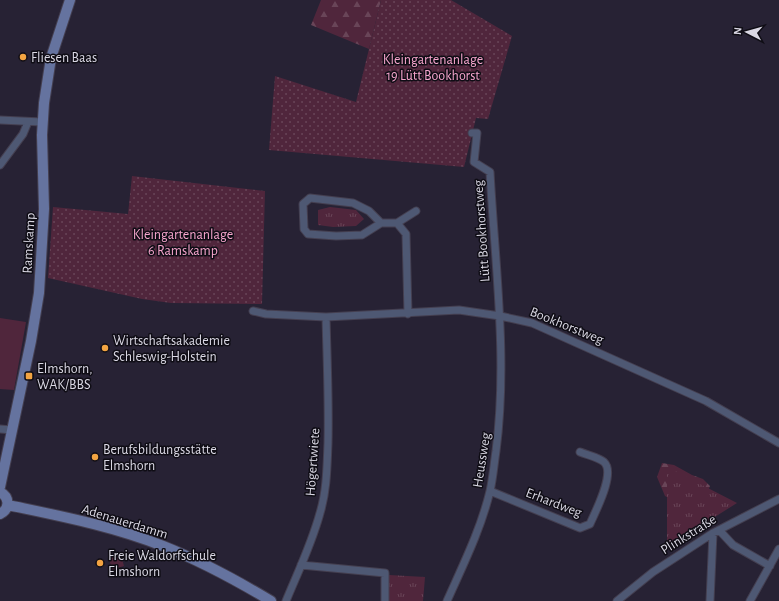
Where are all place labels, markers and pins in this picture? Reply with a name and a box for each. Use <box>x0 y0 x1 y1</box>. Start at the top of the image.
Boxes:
place label: Fliesen Baas <box>31 51 97 65</box>
marker: Fliesen Baas <box>18 52 28 62</box>
place label: Wirtschaftsakademie Schleswig-Holstein <box>113 334 230 364</box>
marker: Wirtschaftsakademie Schleswig-Holstein <box>100 343 110 353</box>
place label: Elmshorn, WAK/BBS <box>37 362 93 392</box>
marker: Elmshorn, WAK/BBS <box>24 371 34 381</box>
place label: Berufsbildungsstätte Elmshorn <box>103 443 217 473</box>
marker: Berufsbildungsstätte Elmshorn <box>90 452 100 462</box>
place label: Freie Waldorfschule Elmshorn <box>108 549 216 579</box>
marker: Freie Waldorfschule Elmshorn <box>95 558 105 568</box>

